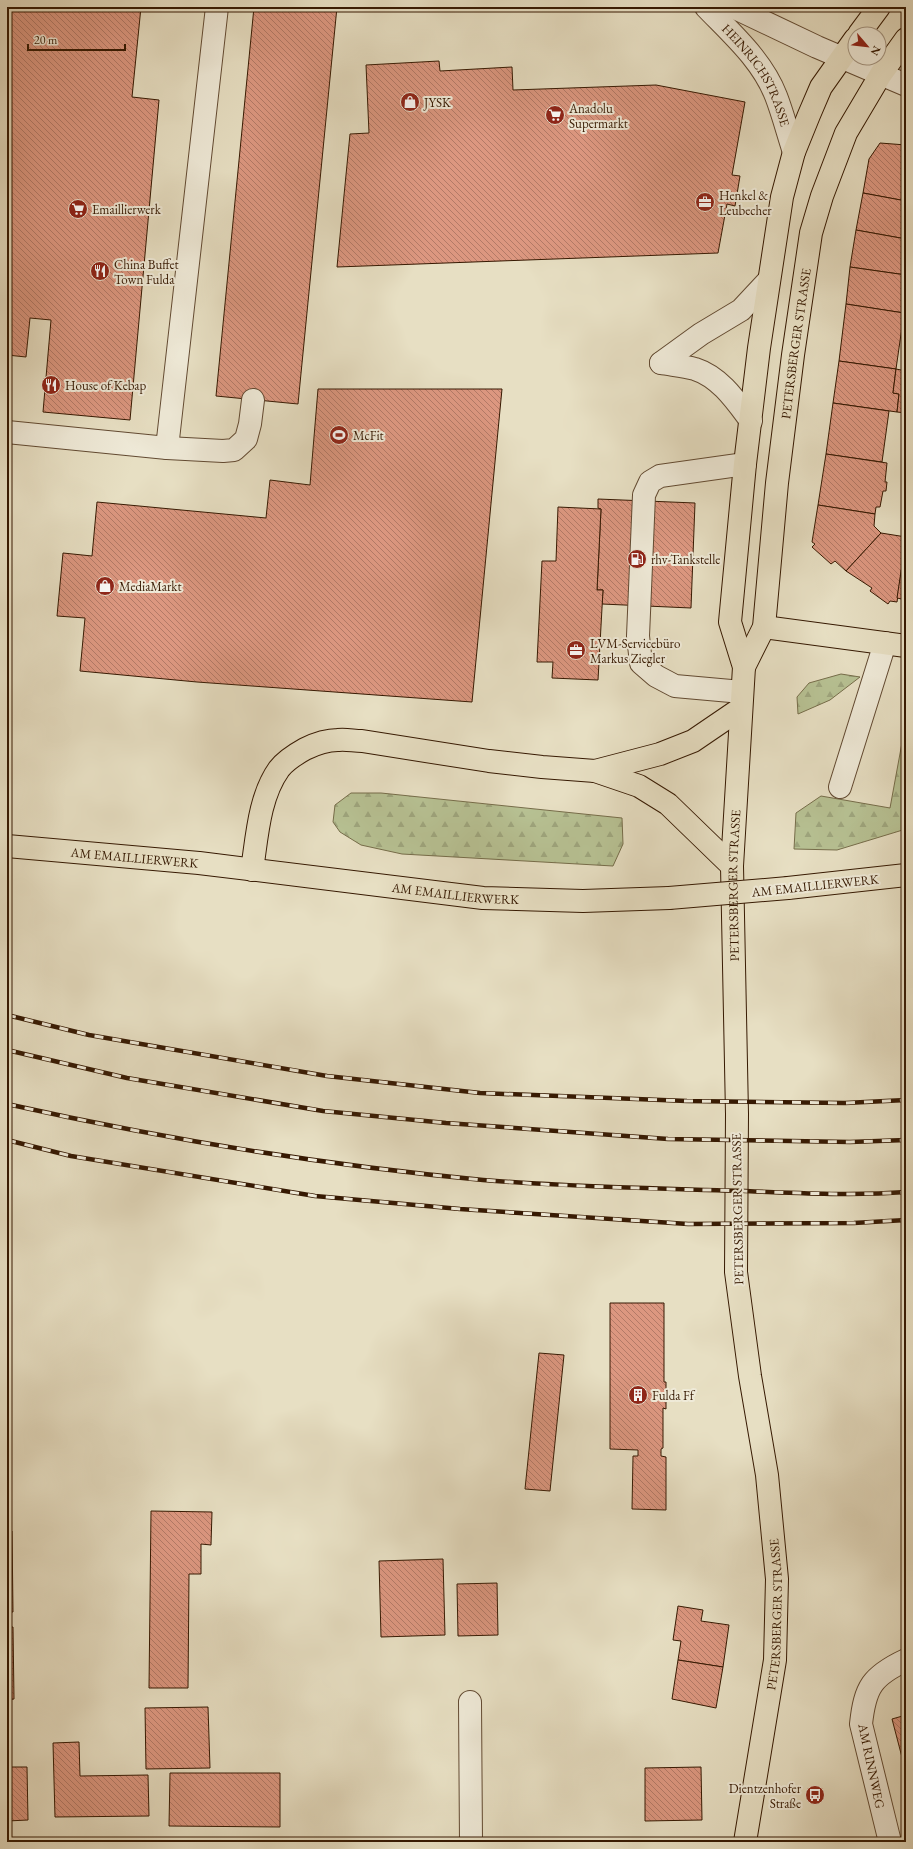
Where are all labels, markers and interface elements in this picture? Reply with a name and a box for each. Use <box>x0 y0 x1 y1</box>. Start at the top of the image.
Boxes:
street label: HEINRICHSTRASSE <box>718 20 794 128</box>
scale bar <box>28 26 125 52</box>
north arrow <box>847 26 887 66</box>
text: 20 m <box>34 32 58 48</box>
text: N <box>868 43 884 58</box>
shop icon: JYSK <box>399 91 421 113</box>
place label: JYSK <box>423 94 451 111</box>
place label: Anadolu Supermarkt <box>568 100 628 132</box>
supermarket icon: Anadolu Supermarkt <box>544 104 566 126</box>
place label: Henkel & Leubecher <box>719 187 772 219</box>
office icon: Henkel & Leubecher <box>694 191 716 213</box>
supermarket icon: Emaillierwerk <box>67 198 89 220</box>
place label: Emaillierwerk <box>92 201 162 218</box>
place label: China Buffet Town Fulda <box>114 256 179 288</box>
restaurant icon: China Buffet Town Fulda <box>89 260 111 282</box>
street label: PETERSBERGER STRASSE <box>777 267 815 420</box>
restaurant icon: House of Kebap <box>40 374 62 396</box>
place label: House of Kebap <box>65 377 146 394</box>
sports icon: McFit <box>328 424 350 446</box>
place label: McFit <box>353 427 384 444</box>
fuel station icon: rhv-Tankstelle <box>626 548 648 570</box>
place label: rhv-Tankstelle <box>651 551 720 568</box>
shop icon: MediaMarkt <box>94 575 116 597</box>
place label: MediaMarkt <box>119 578 182 595</box>
place label: LVM-Servicebüro Markus Ziegler <box>590 635 680 667</box>
office icon: LVM-Servicebüro Markus Ziegler <box>565 639 587 661</box>
street label: PETERSBERGER STRASSE <box>724 809 744 961</box>
street label: AM EMAILLIERWERK <box>69 844 199 872</box>
street label: AM EMAILLIERWERK <box>750 870 880 901</box>
street label: AM EMAILLIERWERK <box>390 879 519 908</box>
street label: PETERSBERGER STRASSE <box>728 1133 747 1285</box>
building icon: Fulda Ff <box>627 1384 649 1406</box>
place label: Fulda Ff <box>652 1387 696 1404</box>
street label: PETERSBERGER STRASSE <box>762 1538 786 1691</box>
street label: AM RINNWEG <box>854 1721 889 1811</box>
place label: Dientzenhofer Straße <box>729 1780 802 1812</box>
bus stop icon: Dientzenhofer Straße <box>804 1784 826 1806</box>

